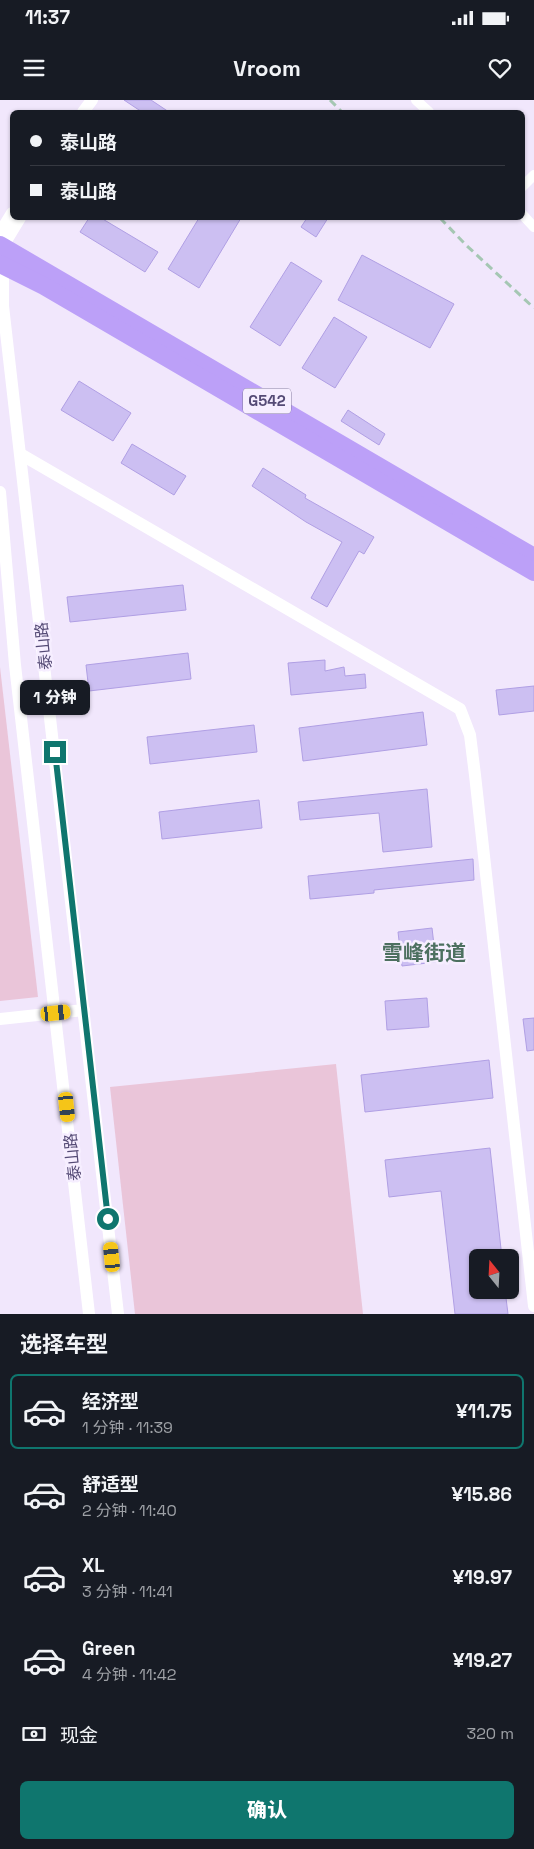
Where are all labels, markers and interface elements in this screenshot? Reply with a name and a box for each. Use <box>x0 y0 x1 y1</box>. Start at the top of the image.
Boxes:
text: 11:37 <box>25 5 70 30</box>
icon: menu <box>20 54 48 82</box>
text: Vroom <box>233 54 301 82</box>
icon: heart <box>486 54 514 82</box>
text: 泰山路 <box>60 130 117 155</box>
text: 泰山路 <box>60 179 117 204</box>
road number: G542 <box>243 388 291 414</box>
street label: 泰山路 <box>31 621 56 671</box>
callout: 1 分钟 <box>20 680 90 714</box>
text: 1 分钟 <box>33 687 77 708</box>
route end <box>44 741 66 763</box>
district label: 雪峰街道 <box>382 939 466 966</box>
car <box>40 1004 71 1022</box>
car <box>57 1091 76 1123</box>
street label: 泰山路 <box>60 1132 85 1182</box>
route start <box>97 1208 119 1230</box>
car <box>102 1241 121 1273</box>
north arrow <box>469 1249 519 1299</box>
map controls <box>469 1249 519 1299</box>
text: 选择车型 <box>20 1330 108 1358</box>
icon: car <box>22 1389 67 1434</box>
text: 经济型 <box>82 1389 139 1414</box>
text: ¥11.75 <box>456 1399 512 1424</box>
text: 1 分钟 · 11:39 <box>82 1417 173 1438</box>
icon: car <box>22 1472 67 1517</box>
text: 舒适型 <box>82 1472 139 1497</box>
text: ¥15.86 <box>451 1482 512 1507</box>
text: 2 分钟 · 11:40 <box>82 1500 177 1521</box>
text: XL <box>82 1553 105 1578</box>
icon: car <box>22 1555 67 1600</box>
text: ¥19.97 <box>453 1565 512 1590</box>
text: 3 分钟 · 11:41 <box>82 1581 173 1602</box>
text: Green <box>82 1636 135 1661</box>
icon: car <box>22 1638 67 1683</box>
text: ¥19.27 <box>453 1648 512 1673</box>
text: 4 分钟 · 11:42 <box>82 1664 176 1685</box>
icon: cash <box>20 1720 48 1748</box>
text: 现金 <box>60 1723 98 1748</box>
text: 320 m <box>467 1723 514 1744</box>
button: 确认 <box>20 1781 514 1839</box>

